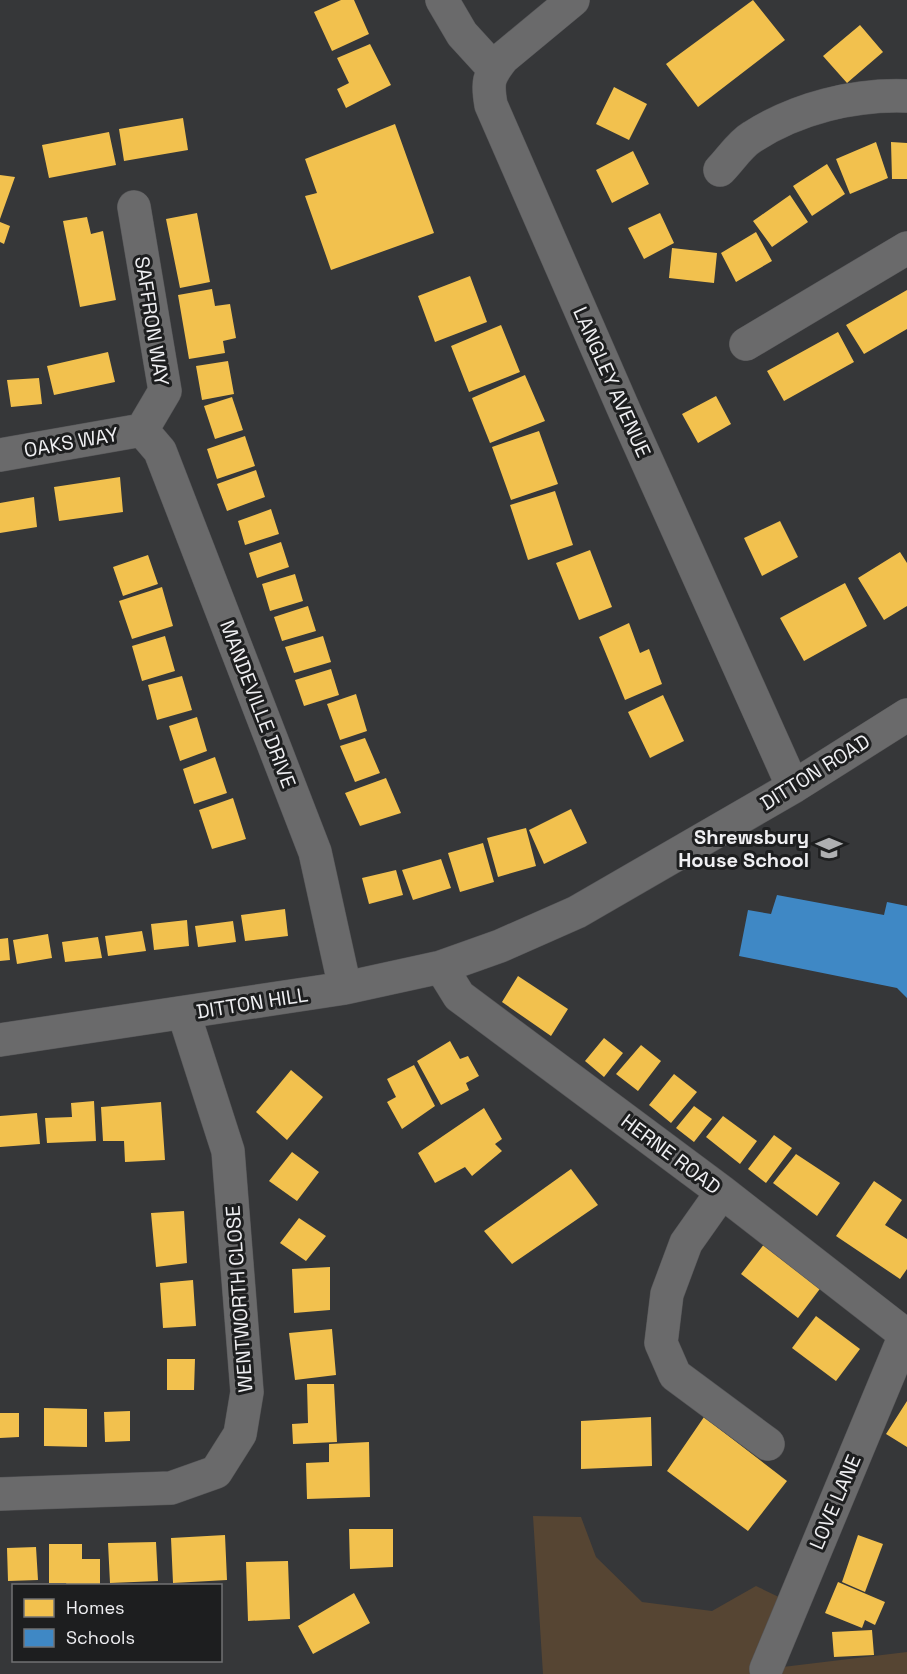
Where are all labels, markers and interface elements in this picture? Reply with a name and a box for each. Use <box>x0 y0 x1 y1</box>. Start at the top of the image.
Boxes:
street label: SAFFRON WAY <box>129 254 175 388</box>
street label: LANGLEY AVENUE <box>567 303 657 461</box>
street label: OAKS WAY <box>22 421 120 463</box>
street label: MANDEVILLE DRIVE <box>214 616 302 792</box>
street label: DITTON ROAD <box>755 728 875 816</box>
place label: Shrewsbury House School <box>678 824 809 873</box>
school or university icon: Shrewsbury House School <box>814 833 844 863</box>
street label: DITTON HILL <box>194 981 310 1025</box>
street label: HERNE ROAD <box>616 1108 726 1200</box>
street label: WENTWORTH CLOSE <box>220 1205 258 1393</box>
street label: LOVE LANE <box>803 1451 867 1553</box>
legend <box>12 1584 222 1662</box>
text: Homes <box>66 1596 125 1619</box>
text: Schools <box>66 1626 135 1649</box>

